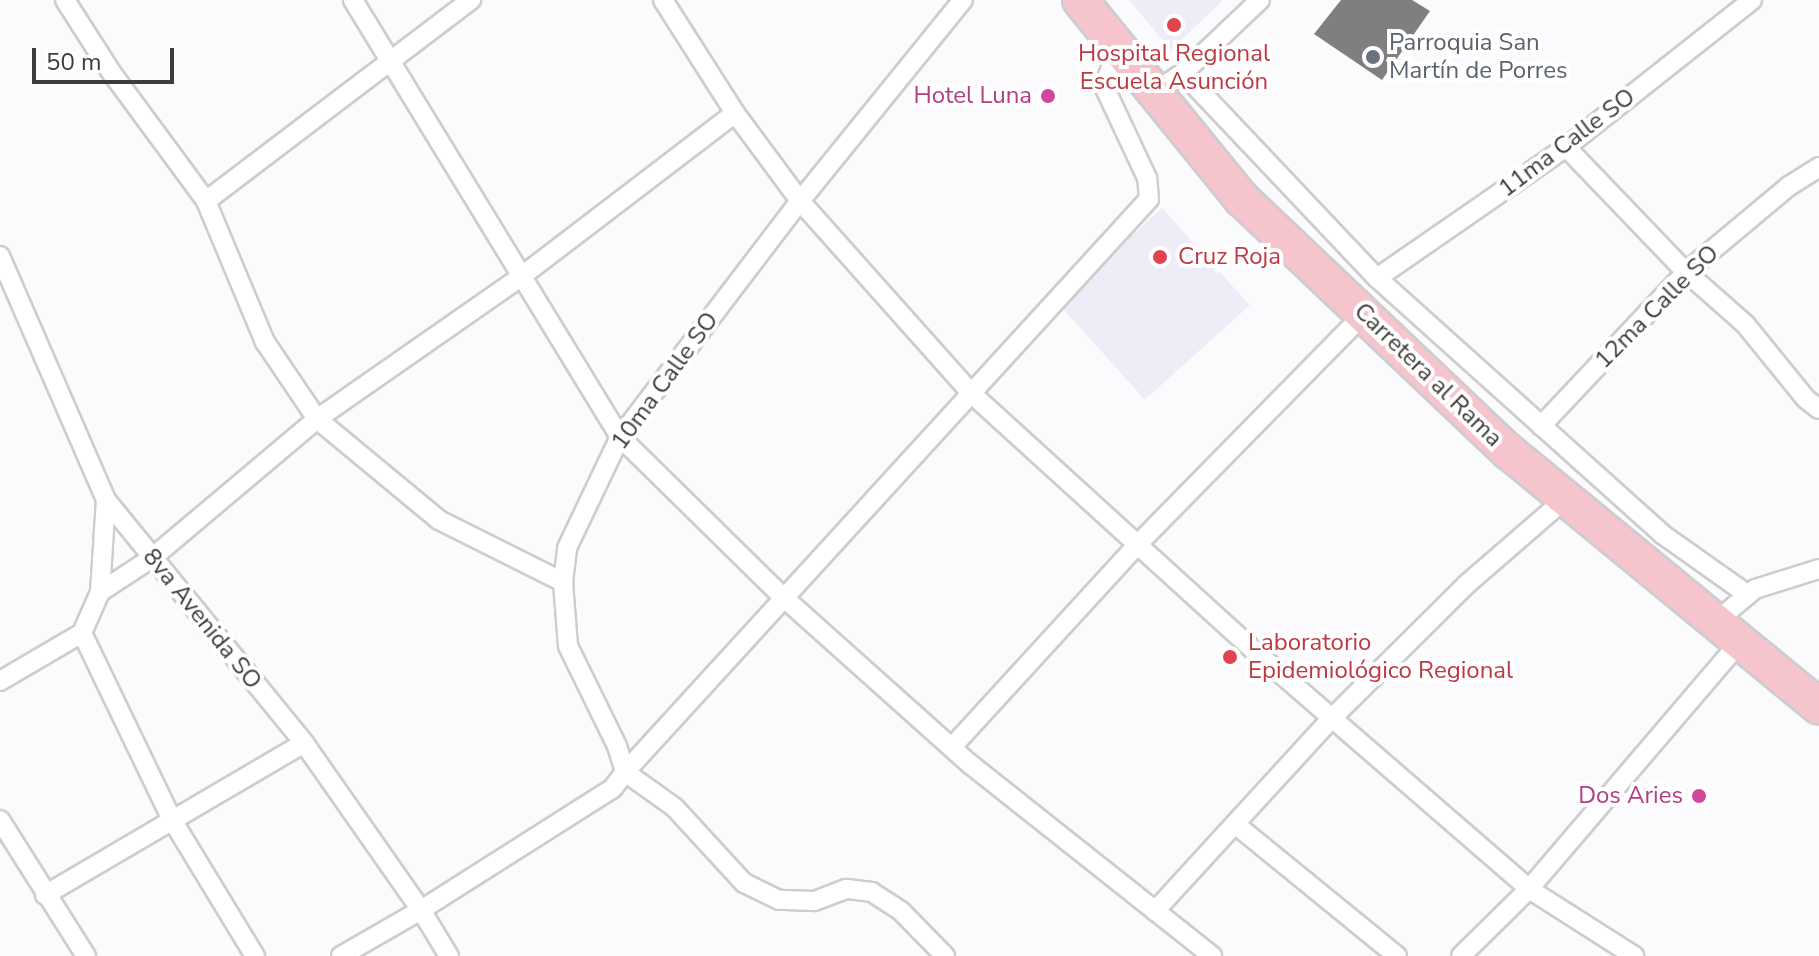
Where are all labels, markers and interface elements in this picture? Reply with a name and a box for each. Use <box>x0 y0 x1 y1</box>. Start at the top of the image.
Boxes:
marker: Hospital Regional Escuela Asunción <box>1163 14 1185 36</box>
place label: Parroquia San Martín de Porres <box>1389 29 1568 85</box>
scale bar <box>36 32 178 82</box>
place label: Hospital Regional Escuela Asunción <box>1078 40 1270 96</box>
text: 50 m <box>46 46 102 78</box>
marker: Parroquia San Martín de Porres <box>1364 48 1382 66</box>
place label: Hotel Luna <box>914 82 1032 110</box>
street label: 11ma Calle SO <box>1493 82 1641 204</box>
marker: Hotel Luna <box>1039 87 1057 105</box>
street label: 12ma Calle SO <box>1589 239 1725 375</box>
place label: Cruz Roja <box>1178 243 1281 271</box>
marker: Cruz Roja <box>1149 246 1171 268</box>
street label: Carretera al Rama <box>1348 297 1508 453</box>
street label: 10ma Calle SO <box>605 307 725 455</box>
street label: 8va Avenida SO <box>137 543 267 695</box>
place label: Laboratorio Epidemiológico Regional <box>1248 629 1513 685</box>
marker: Laboratorio Epidemiológico Regional <box>1219 646 1241 668</box>
place label: Dos Aries <box>1578 782 1683 810</box>
marker: Dos Aries <box>1690 787 1708 805</box>

